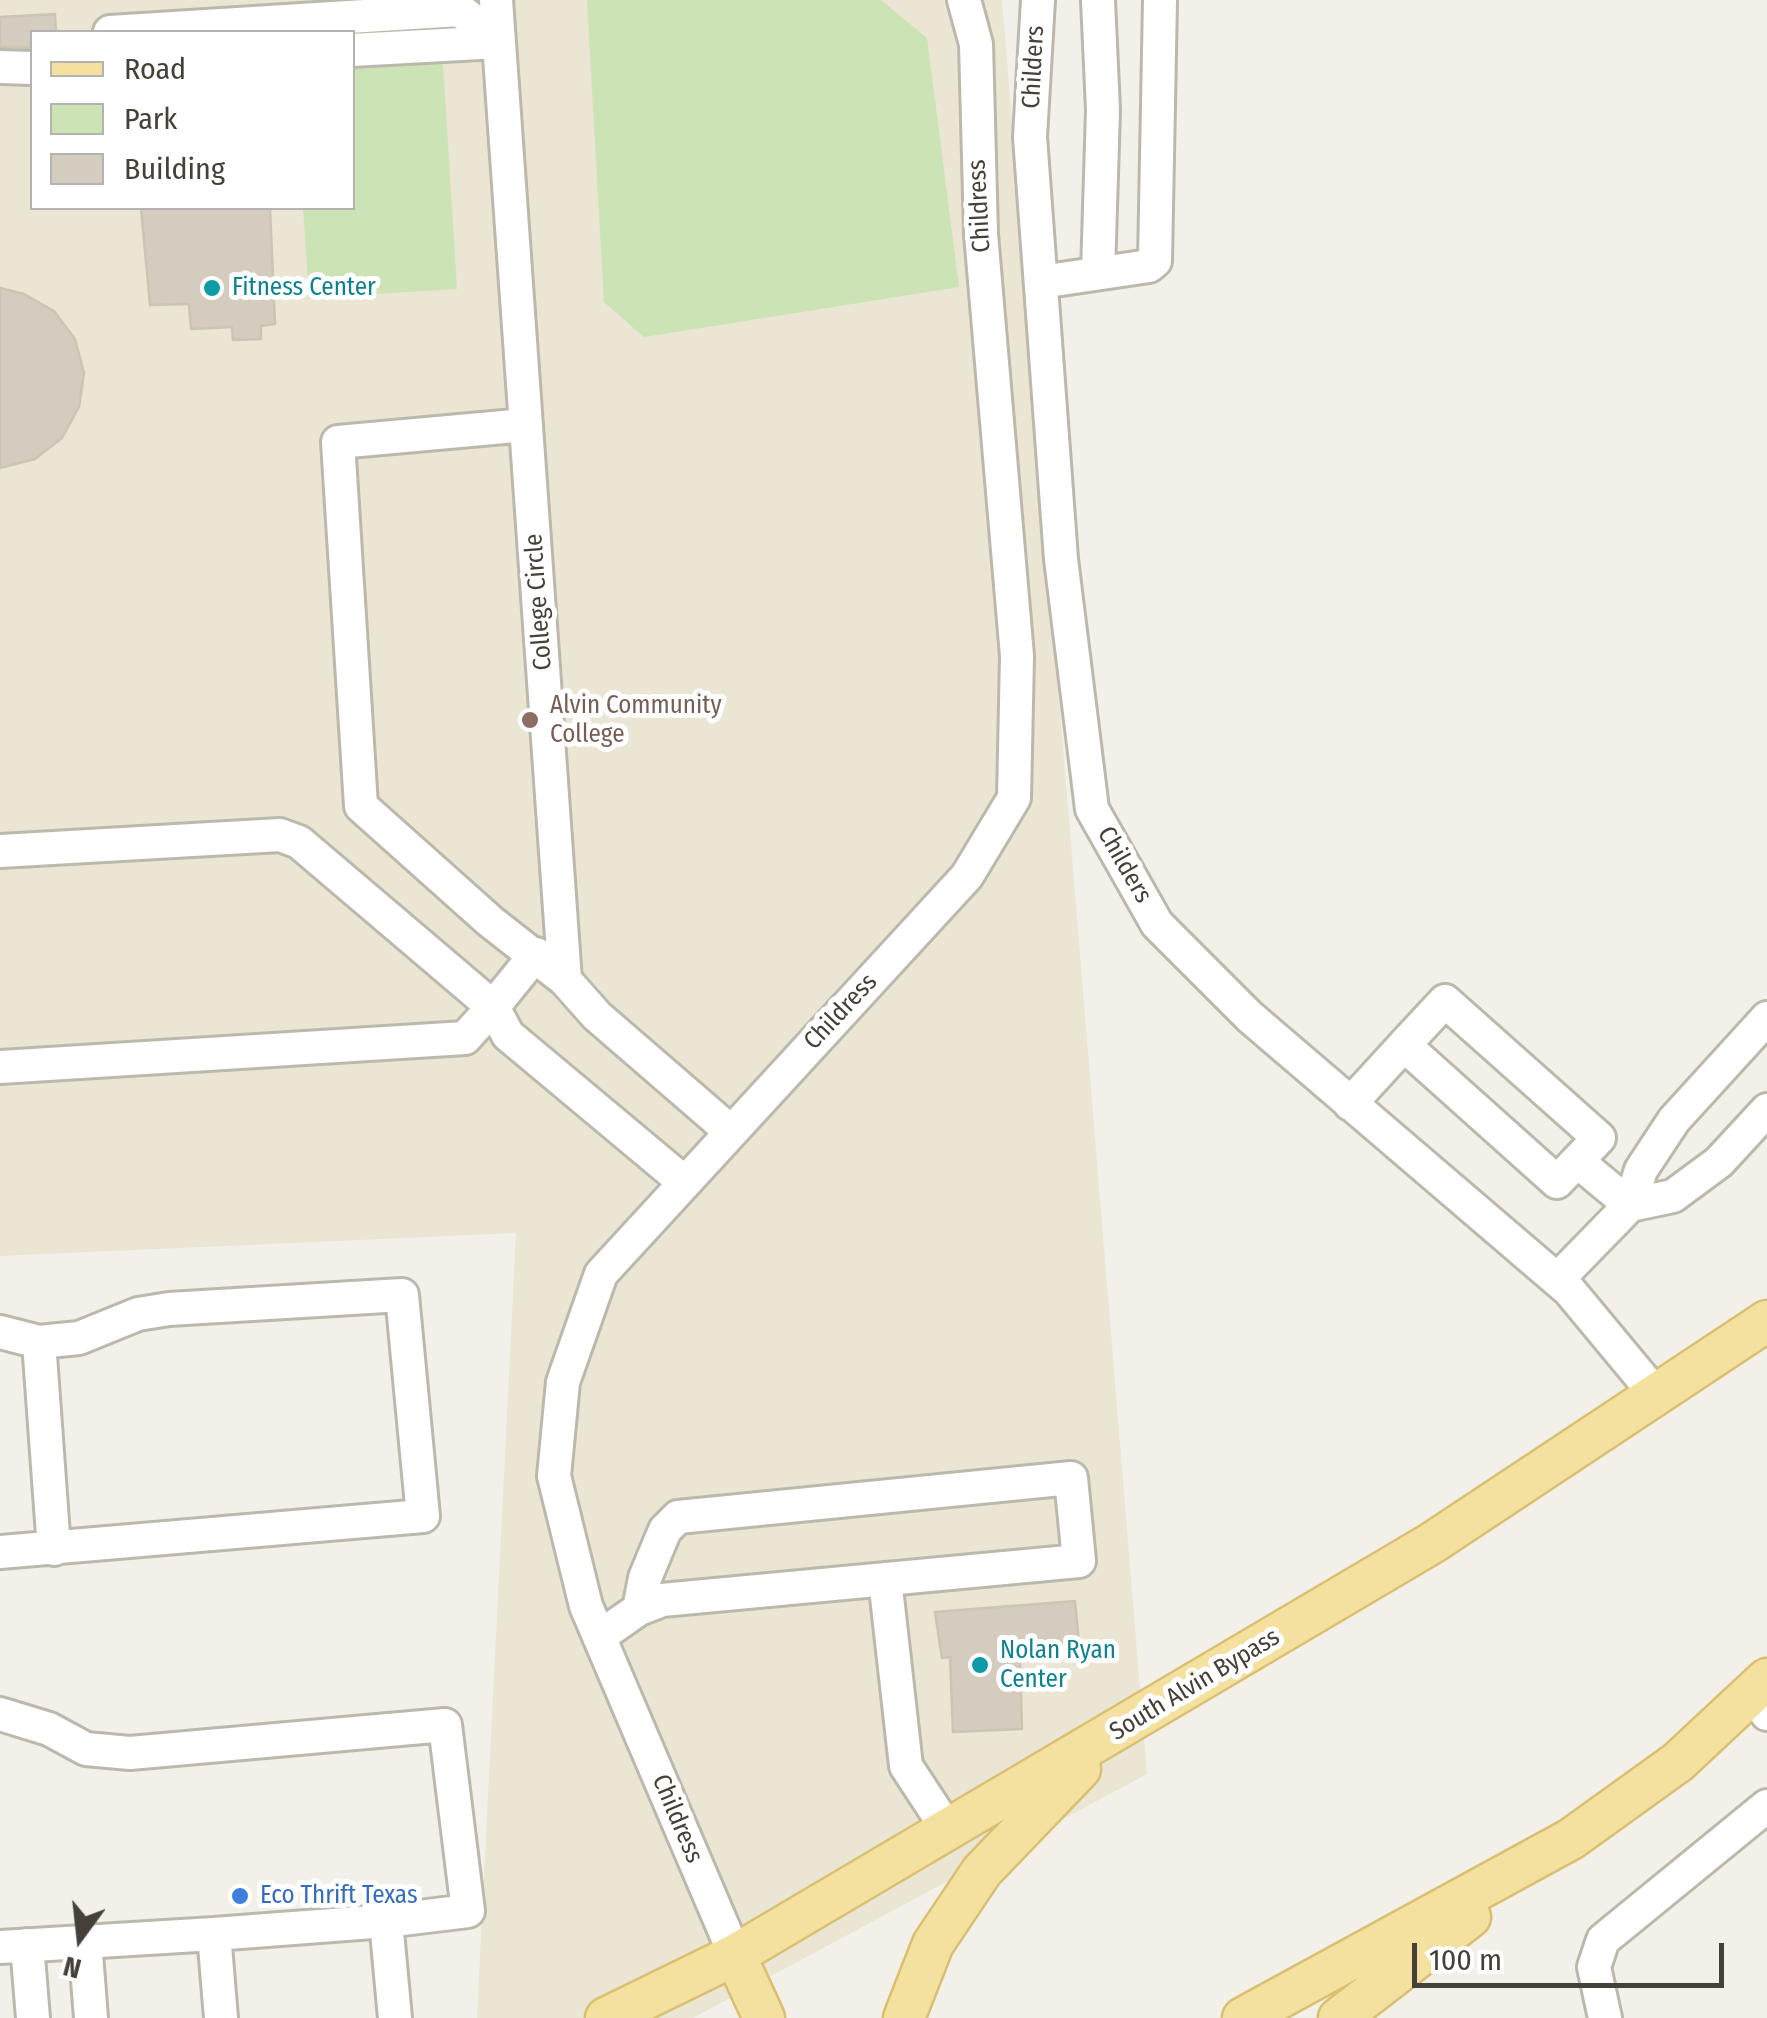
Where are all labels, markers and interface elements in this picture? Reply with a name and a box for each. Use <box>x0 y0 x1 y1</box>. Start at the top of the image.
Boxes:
street label: Childers <box>1017 25 1051 109</box>
legend <box>30 30 355 210</box>
text: Road <box>124 51 186 87</box>
text: Park <box>124 101 177 137</box>
text: Building <box>124 151 225 187</box>
street label: Childress <box>963 159 997 253</box>
place label: Fitness Center <box>232 273 376 303</box>
marker: Fitness Center <box>201 277 223 299</box>
street label: College Circle <box>519 533 559 671</box>
place label: Alvin Community College <box>550 691 722 750</box>
marker: Alvin Community College <box>519 709 541 731</box>
street label: Childers <box>1090 821 1158 909</box>
street label: Childress <box>798 968 884 1056</box>
street label: South Alvin Bypass <box>1105 1622 1285 1748</box>
place label: Nolan Ryan Center <box>1000 1636 1116 1695</box>
marker: Nolan Ryan Center <box>969 1654 991 1676</box>
street label: Childress <box>645 1770 709 1868</box>
place label: Eco Thrift Texas <box>260 1881 418 1911</box>
marker: Eco Thrift Texas <box>229 1885 251 1907</box>
north arrow <box>30 1888 130 1988</box>
scale bar <box>1417 1923 1730 1985</box>
text: 100 m <box>1429 1942 1502 1978</box>
text: N <box>60 1949 84 1986</box>

